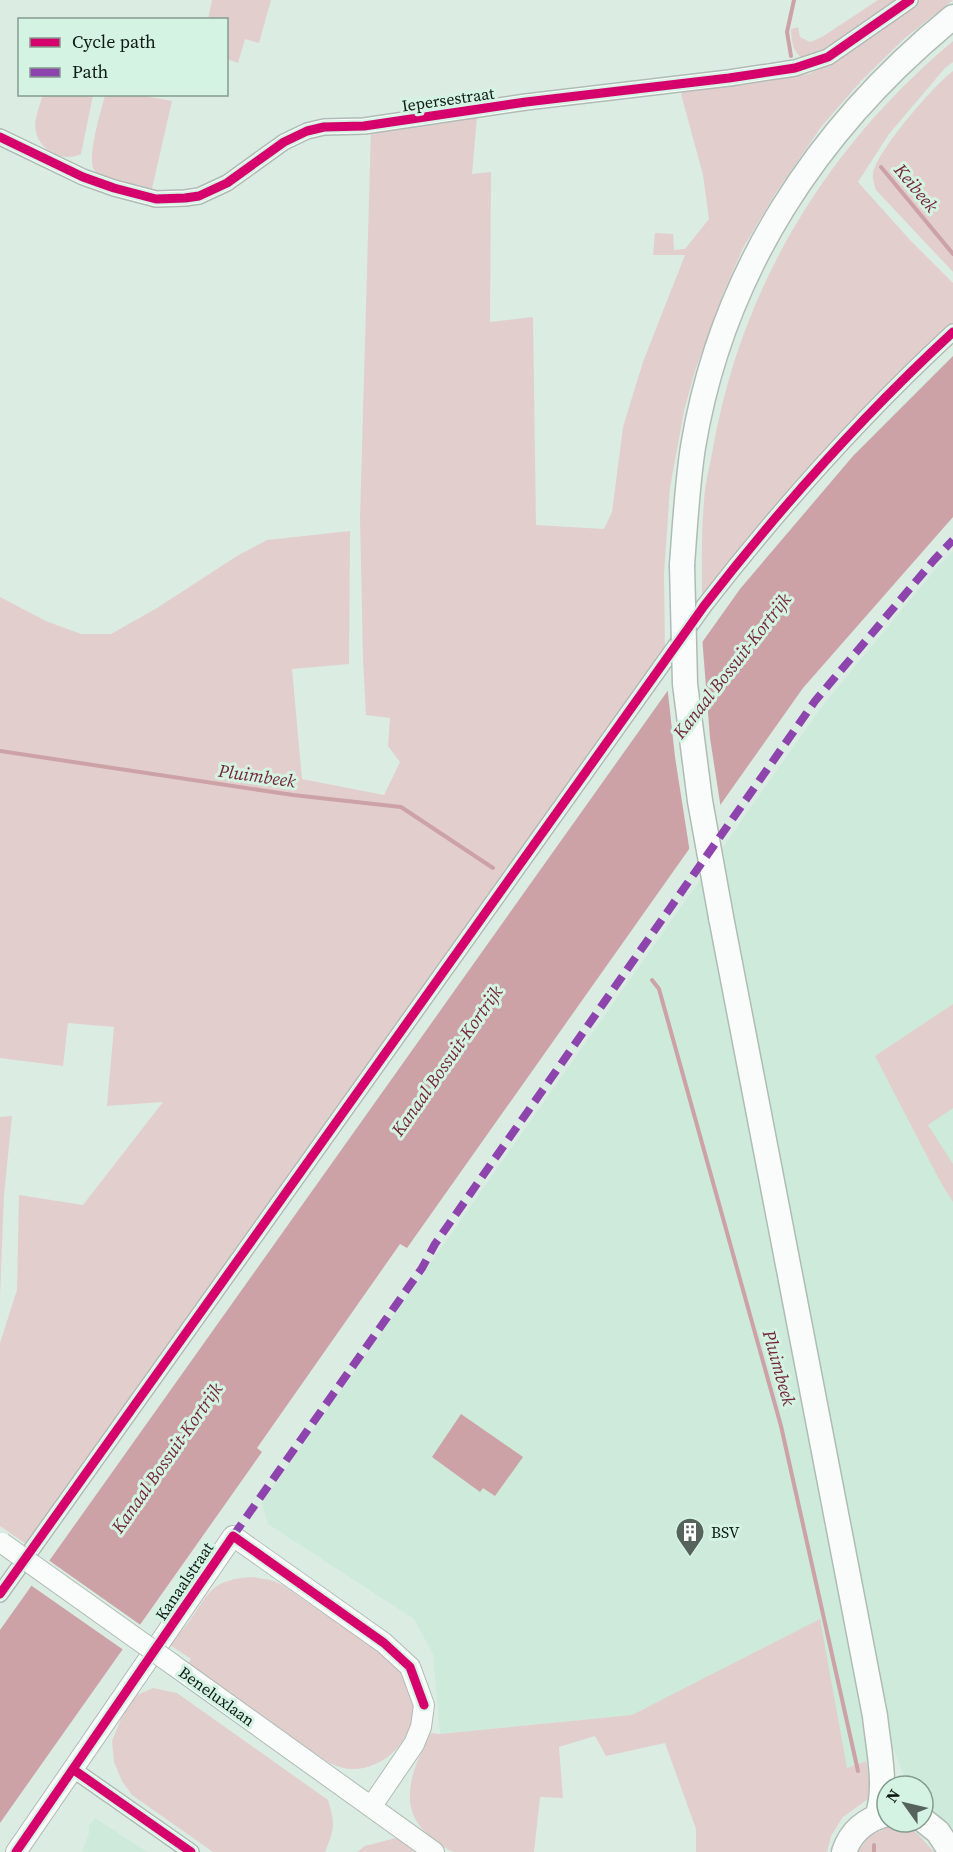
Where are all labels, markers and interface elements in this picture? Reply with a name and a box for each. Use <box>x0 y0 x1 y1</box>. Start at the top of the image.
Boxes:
legend <box>18 18 228 96</box>
text: Cycle path <box>72 29 156 54</box>
text: Path <box>72 59 109 84</box>
street label: Iepersestraat <box>400 82 496 116</box>
water label: Keibeek <box>888 157 944 218</box>
water label: Kanaal Bossuit-Kortrijk <box>666 587 797 745</box>
water label: Pluimbeek <box>216 758 298 793</box>
water label: Kanaal Bossuit-Kortrijk <box>385 980 508 1142</box>
water label: Pluimbeek <box>756 1326 802 1409</box>
water label: Kanaal Bossuit-Kortrijk <box>105 1377 228 1539</box>
building icon: BSV <box>674 1516 706 1558</box>
place label: BSV <box>711 1521 740 1543</box>
street label: Kanaalstraat <box>150 1537 219 1624</box>
street label: Beneluxlaan <box>175 1661 260 1731</box>
north arrow <box>875 1774 935 1834</box>
text: N <box>880 1784 905 1807</box>

